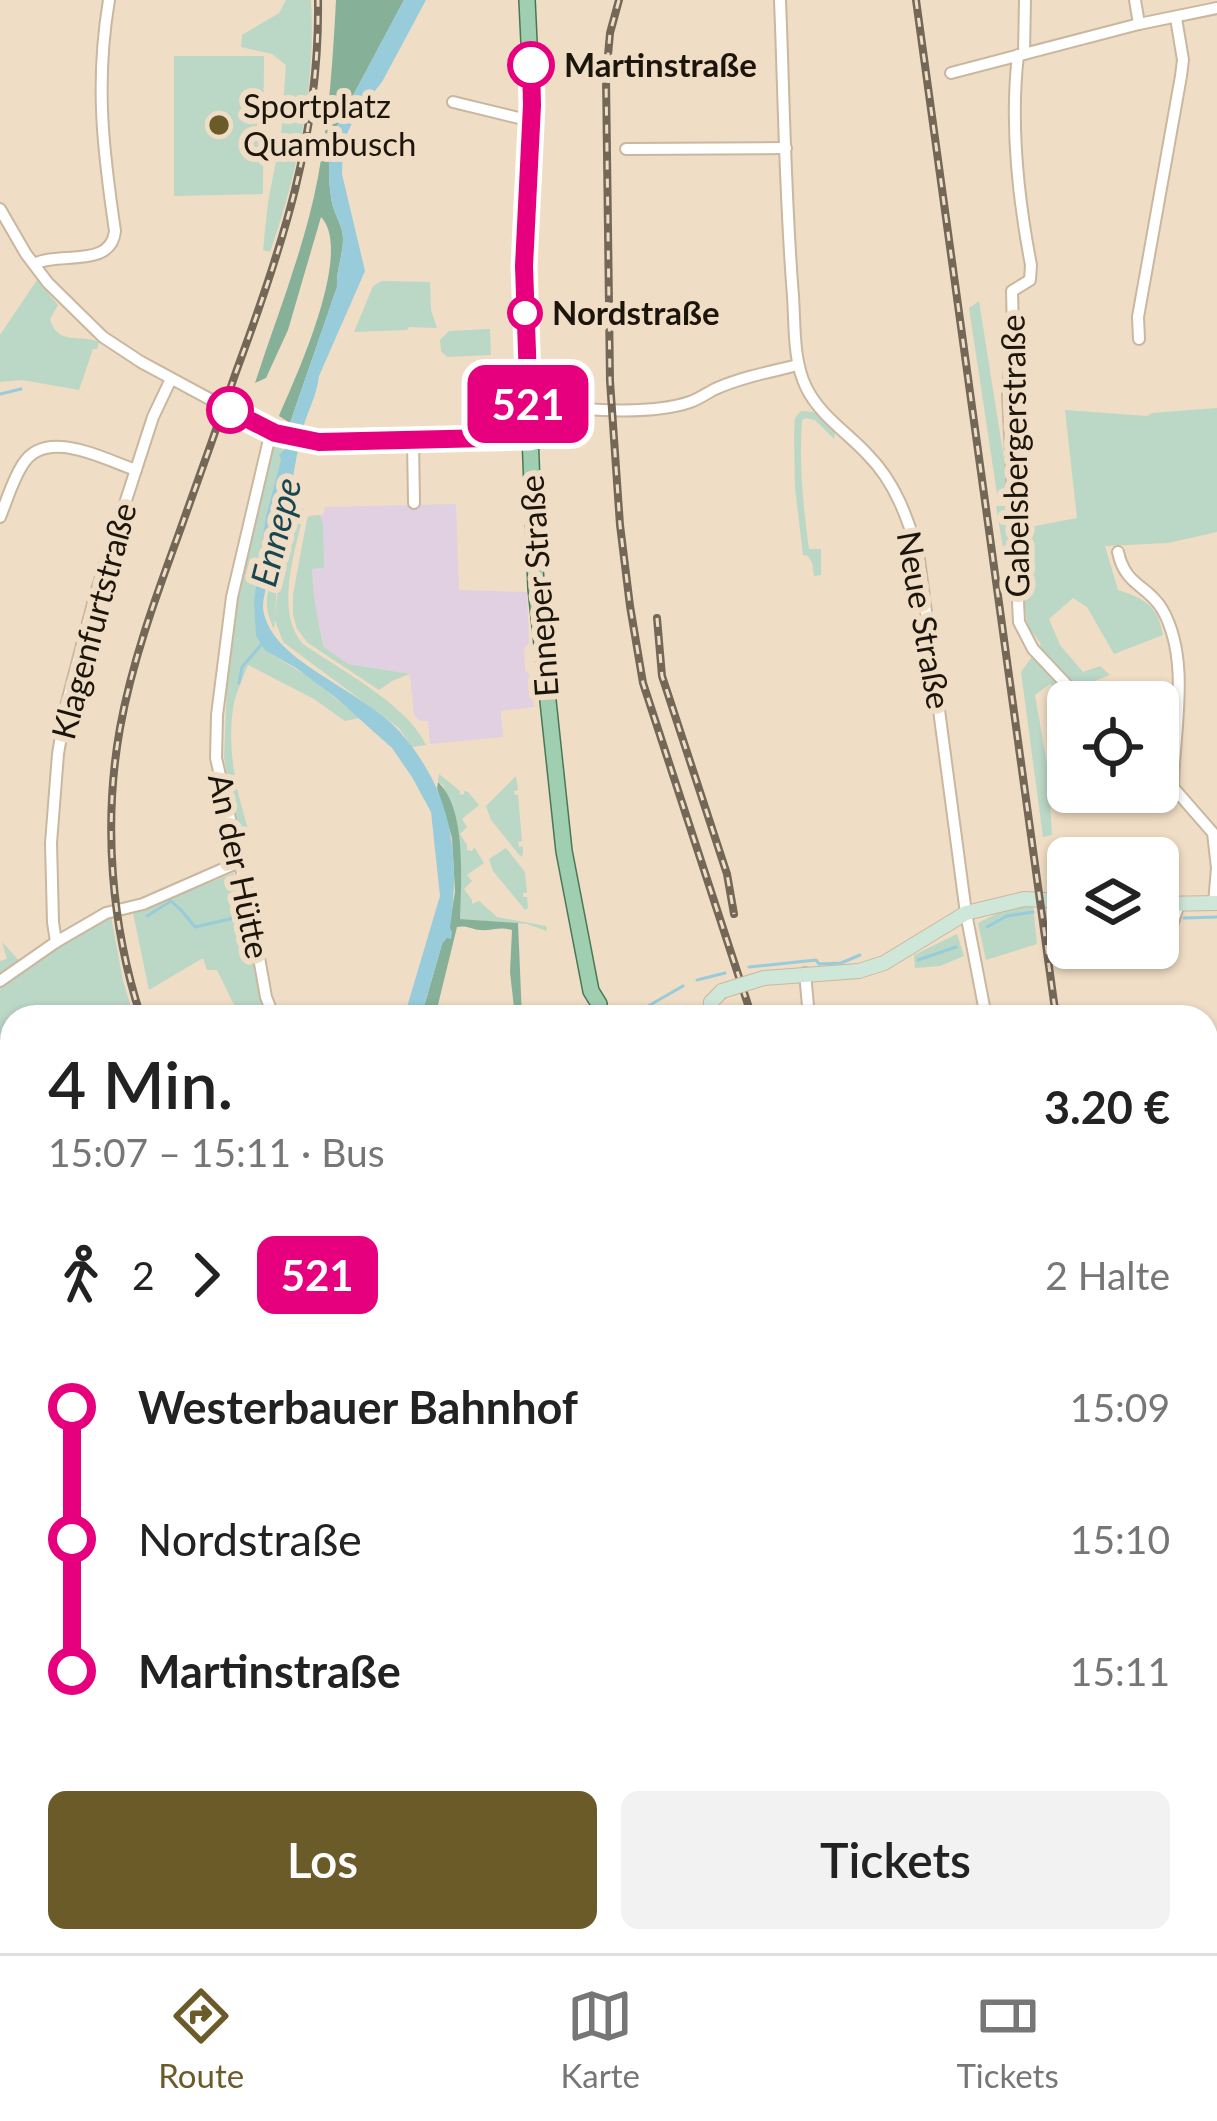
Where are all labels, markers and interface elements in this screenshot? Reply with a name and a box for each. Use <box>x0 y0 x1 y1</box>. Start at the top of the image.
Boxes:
marker: Martinstraße <box>509 43 553 87</box>
place label: Martinstraße <box>564 44 757 84</box>
place label: Sportplatz Quambusch <box>243 85 416 163</box>
marker: Sportplatz Quambusch <box>206 112 232 138</box>
place label: Nordstraße <box>552 292 720 332</box>
marker: Nordstraße <box>509 297 541 329</box>
street label: Gabelsbergerstraße <box>992 314 1036 598</box>
line badge: 521 <box>459 365 597 443</box>
text: 521 <box>491 379 565 429</box>
unlabelled marker <box>208 388 252 432</box>
water label: Ennepe <box>240 473 310 591</box>
street label: Enneper Straße <box>510 474 566 698</box>
street label: Klagenfurtstraße <box>42 498 144 743</box>
street label: Neue Straße <box>890 528 960 712</box>
map controls <box>1047 681 1179 969</box>
button: locate <box>1047 681 1179 813</box>
street label: An der Hütte <box>201 770 279 962</box>
button: layers <box>1047 837 1179 969</box>
text: 4 Min. <box>48 1044 233 1123</box>
text: 3.20 € <box>1044 1080 1170 1134</box>
text: 15:07 – 15:11 · Bus <box>48 1129 385 1175</box>
icon: walk <box>48 1242 114 1308</box>
icon: forward <box>173 1242 239 1308</box>
text: 521 <box>281 1250 354 1300</box>
text: 2 <box>132 1252 155 1298</box>
text: 2 Halte <box>1045 1252 1170 1298</box>
text: Westerbauer Bahnhof <box>138 1380 578 1434</box>
text: 15:09 <box>1070 1384 1170 1430</box>
text: Nordstraße <box>138 1512 362 1566</box>
text: 15:10 <box>1070 1516 1170 1562</box>
text: Martinstraße <box>138 1644 401 1698</box>
text: 15:11 <box>1070 1648 1170 1694</box>
button: Los <box>48 1791 597 1929</box>
button: Tickets <box>621 1791 1170 1929</box>
tab: Route <box>158 1983 244 2095</box>
tab: Karte <box>561 1983 640 2095</box>
tab: Tickets <box>956 1983 1059 2095</box>

